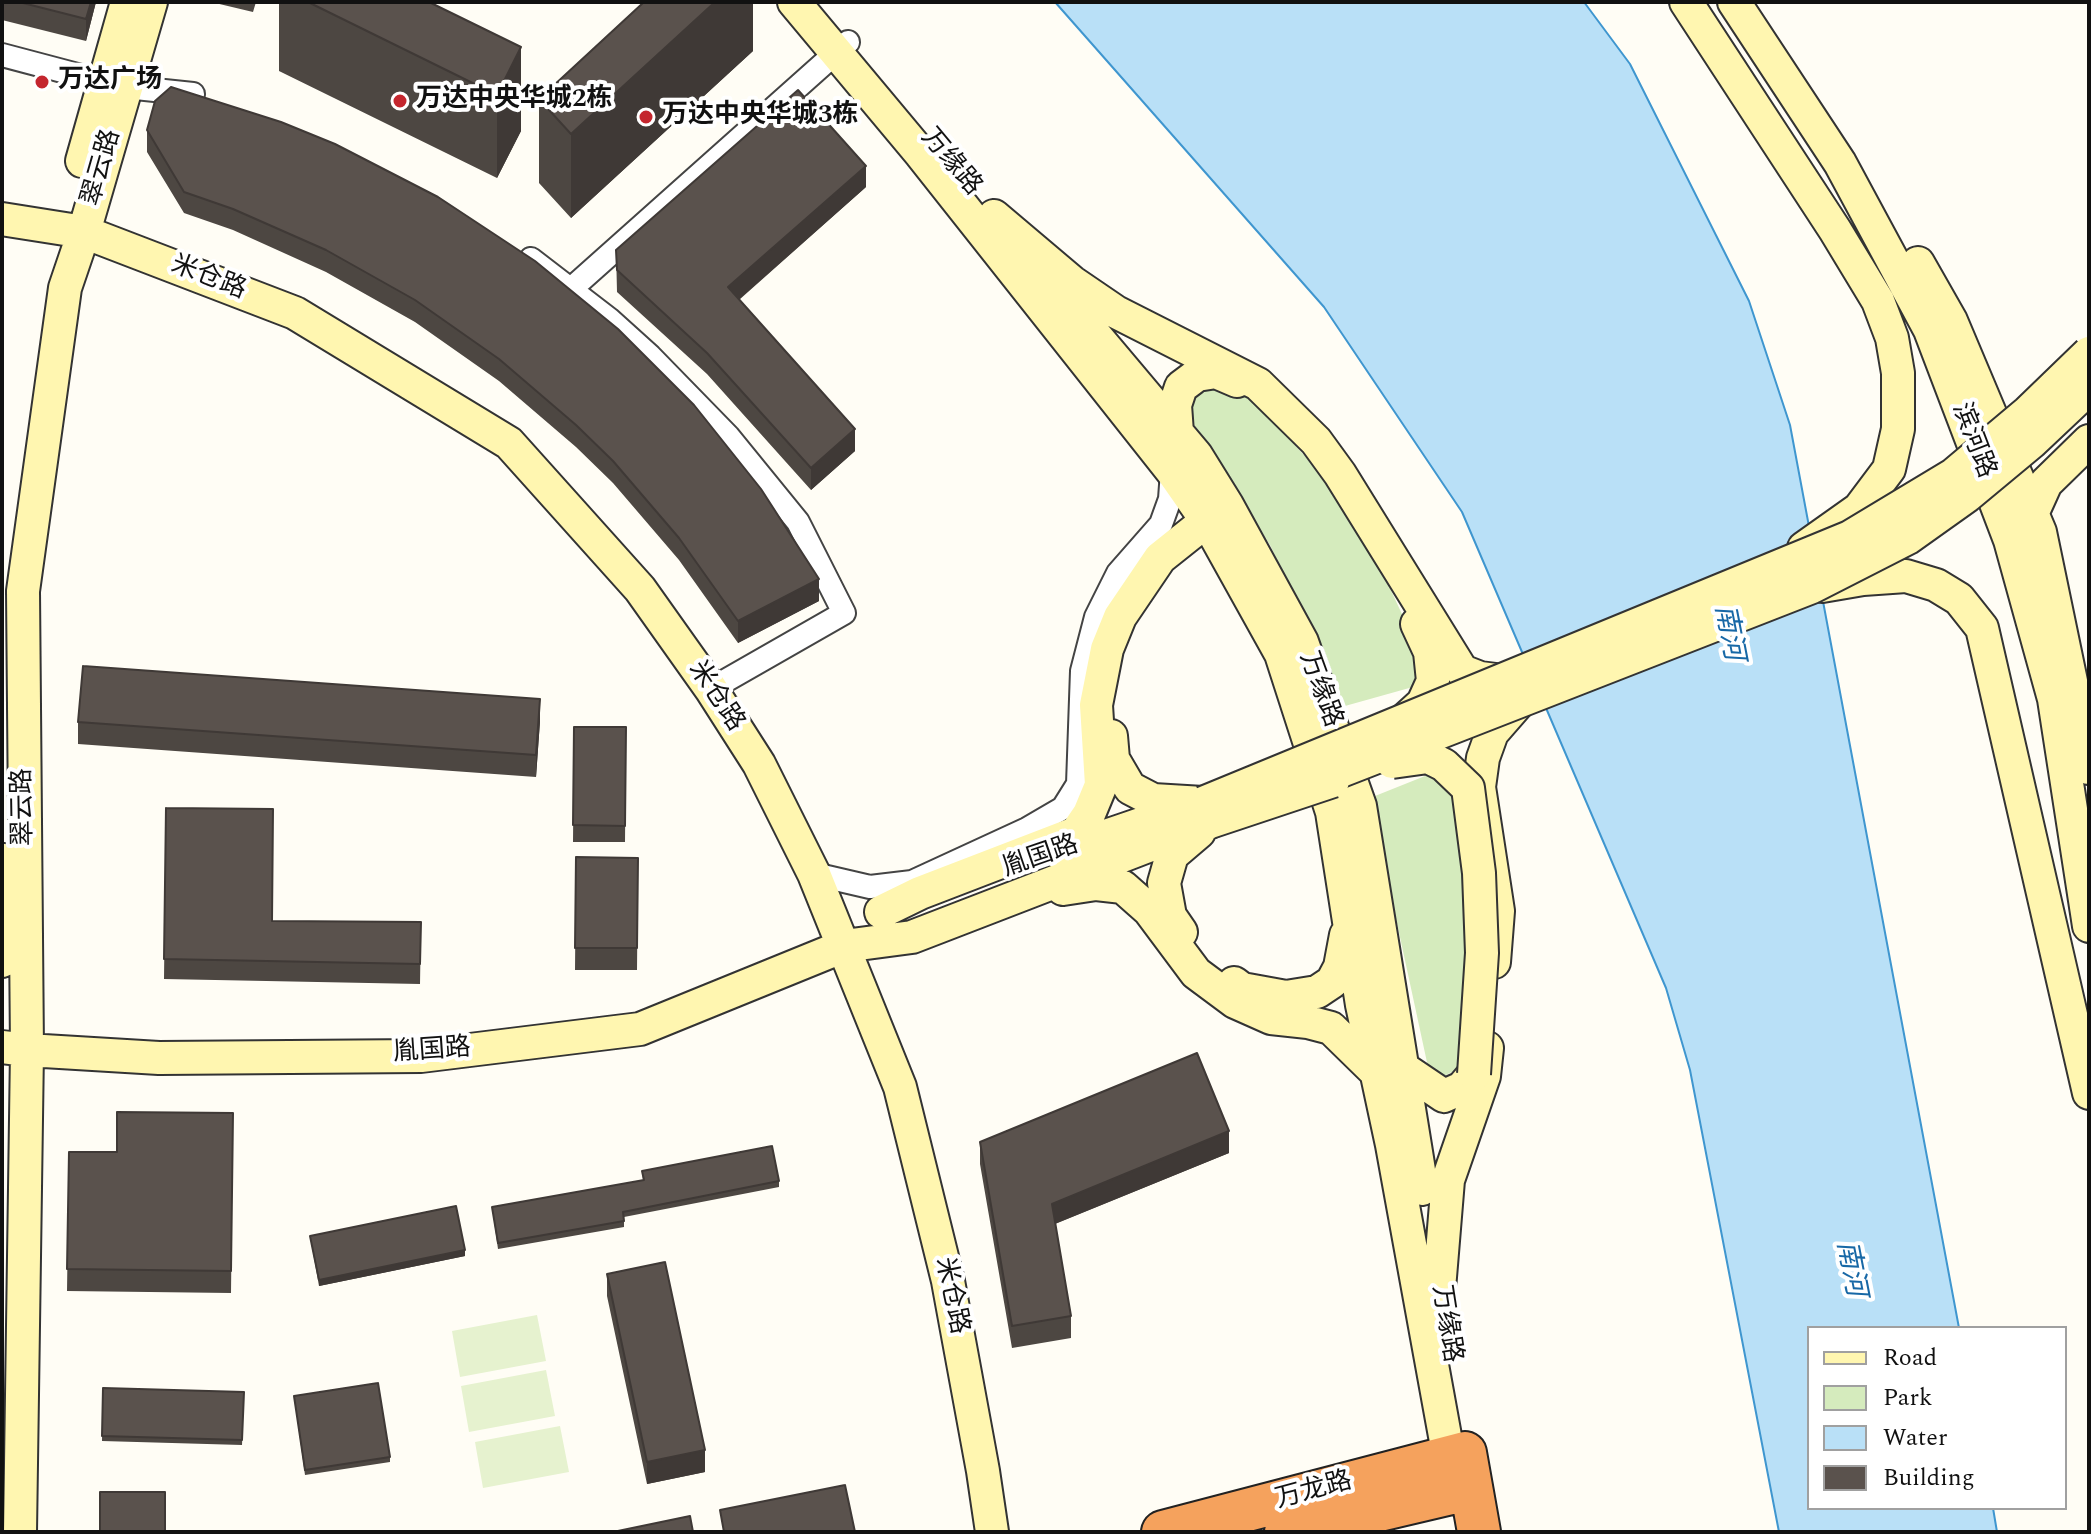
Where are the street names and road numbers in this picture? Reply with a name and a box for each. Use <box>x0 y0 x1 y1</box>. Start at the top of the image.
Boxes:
street label: 万缘路 <box>913 123 987 203</box>
street label: 翠云路 <box>77 126 129 210</box>
street label: 米仓路 <box>166 250 250 308</box>
street label: 滨河路 <box>1943 399 2001 483</box>
street label: 万缘路 <box>1291 648 1347 732</box>
street label: 米仓路 <box>680 656 750 738</box>
street label: 翠云路 <box>9 768 41 846</box>
street label: 胤国路 <box>999 831 1083 885</box>
street label: 胤国路 <box>392 1034 472 1070</box>
street label: 米仓路 <box>927 1255 973 1337</box>
street label: 万缘路 <box>1423 1283 1467 1365</box>
street label: 万龙路 <box>1272 1467 1356 1517</box>

